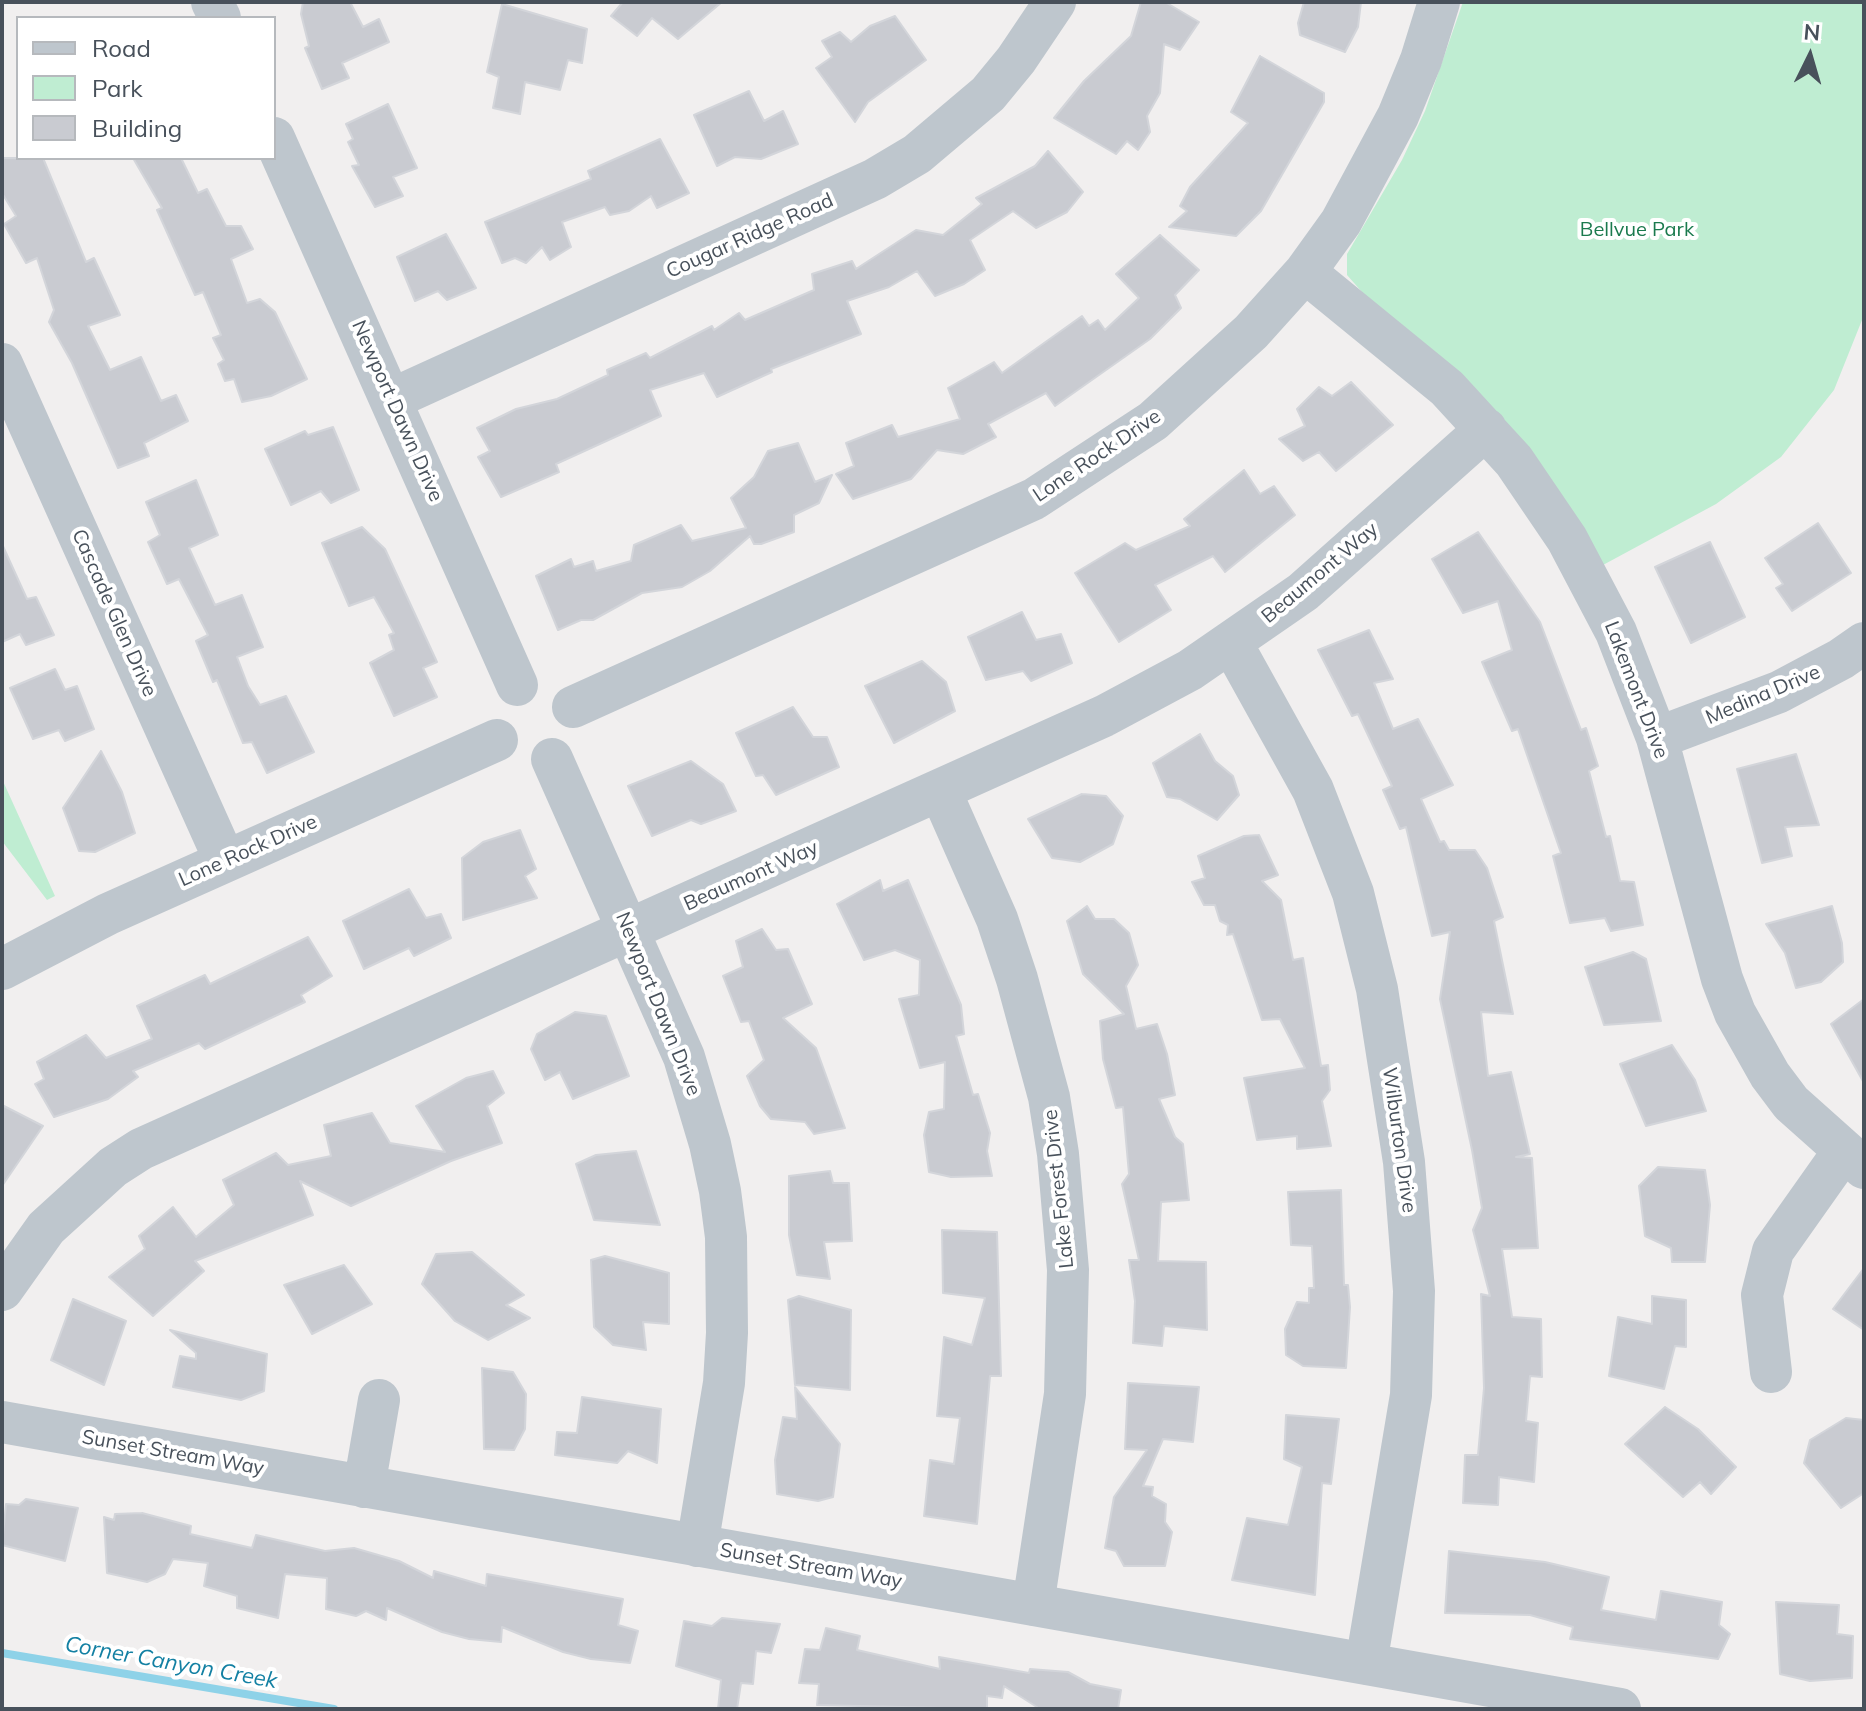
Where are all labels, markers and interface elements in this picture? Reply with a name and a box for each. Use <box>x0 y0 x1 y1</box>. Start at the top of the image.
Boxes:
legend <box>16 16 276 160</box>
north arrow <box>1770 16 1850 96</box>
text: N <box>1803 17 1822 47</box>
text: Road <box>92 33 151 63</box>
text: Park <box>92 73 143 103</box>
text: Building <box>92 113 182 143</box>
street label: Cougar Ridge Road <box>663 188 837 284</box>
park label: Bellvue Park <box>1580 218 1694 242</box>
street label: Newport Dawn Drive <box>346 317 448 505</box>
street label: Lone Rock Drive <box>1029 404 1165 508</box>
street label: Beaumont Way <box>1257 517 1383 629</box>
street label: Cascade Glen Drive <box>66 526 162 700</box>
street label: Lakemont Drive <box>1599 618 1673 762</box>
street label: Medina Drive <box>1702 660 1824 730</box>
street label: Lone Rock Drive <box>175 810 321 892</box>
street label: Beaumont Way <box>680 836 822 916</box>
street label: Newport Dawn Drive <box>610 909 706 1099</box>
street label: Wilburton Drive <box>1377 1066 1421 1214</box>
street label: Lake Forest Drive <box>1039 1108 1079 1270</box>
street label: Sunset Stream Way <box>80 1425 266 1481</box>
street label: Sunset Stream Way <box>718 1538 904 1594</box>
water label: Corner Canyon Creek <box>63 1631 279 1695</box>

